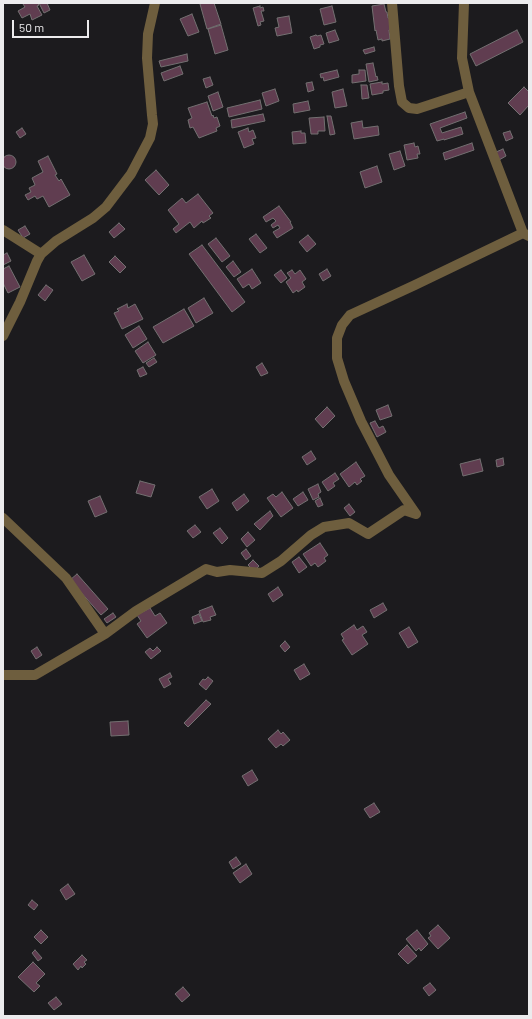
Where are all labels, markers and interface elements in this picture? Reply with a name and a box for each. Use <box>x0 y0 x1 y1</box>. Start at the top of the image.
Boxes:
scale bar <box>14 12 91 38</box>
text: 50 m <box>19 20 44 34</box>

